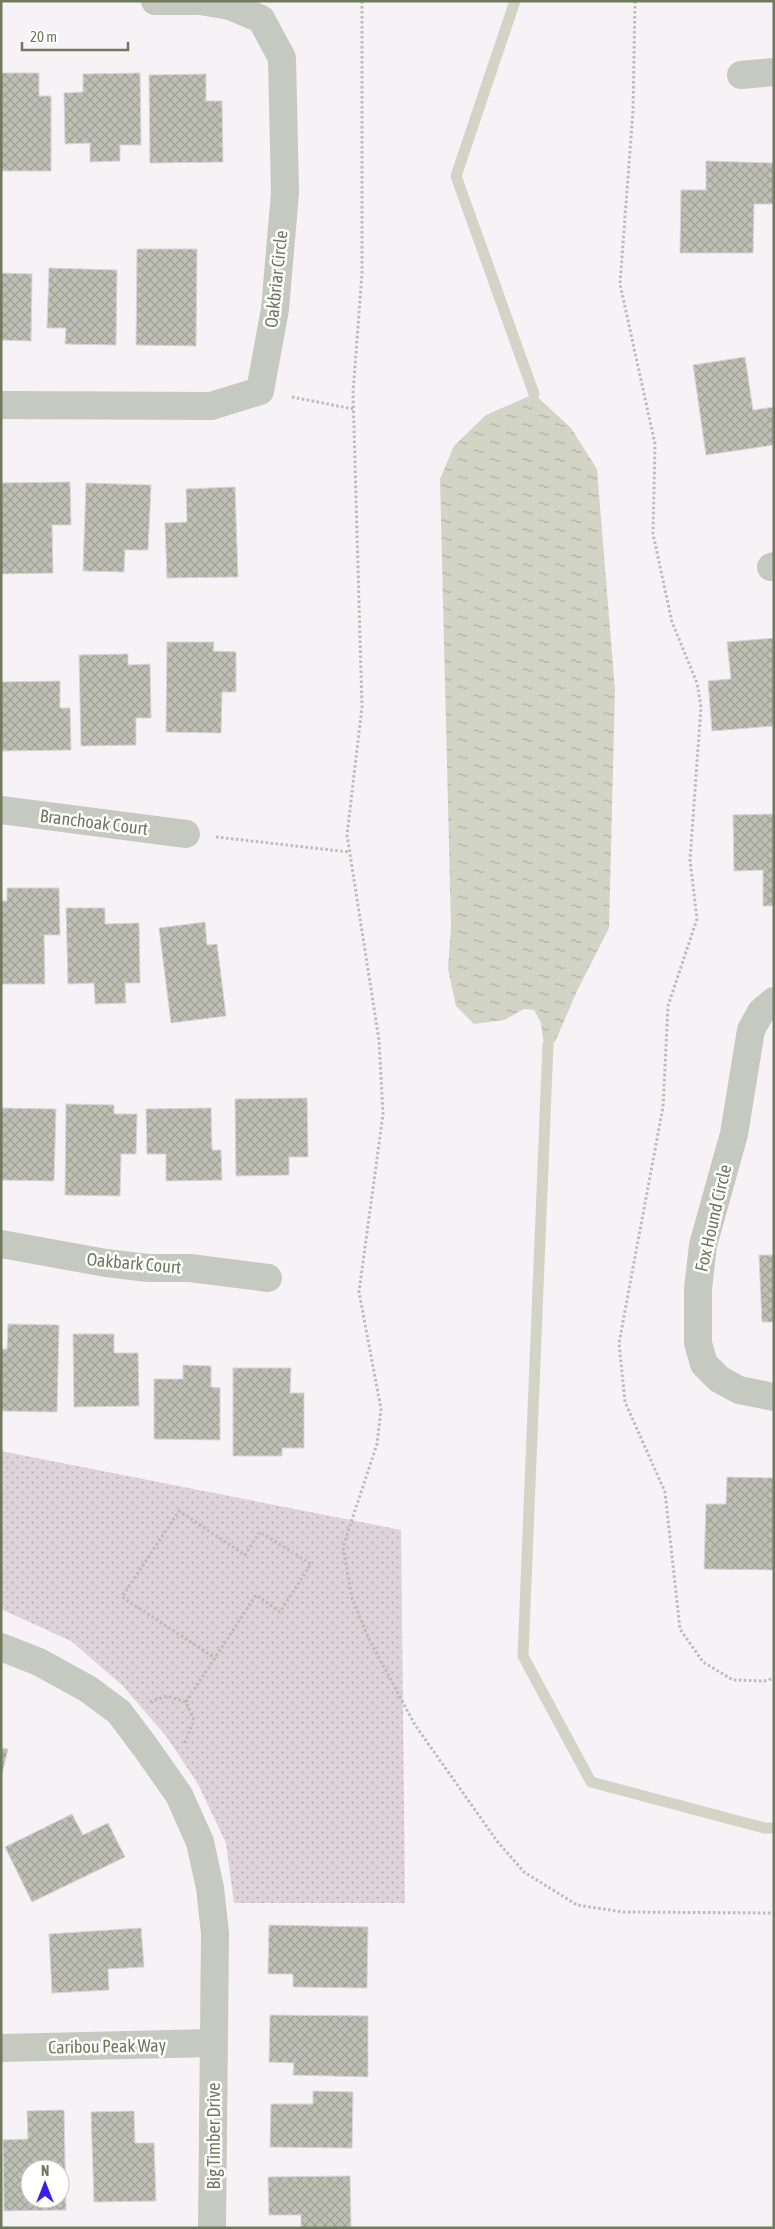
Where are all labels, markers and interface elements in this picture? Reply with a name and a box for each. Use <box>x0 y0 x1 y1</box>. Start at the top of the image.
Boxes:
scale bar <box>22 20 129 52</box>
text: 20 m <box>30 28 57 45</box>
street label: Oakbriar Circle <box>260 229 292 329</box>
street label: Branchoak Court <box>39 805 149 839</box>
street label: Fox Hound Circle <box>690 1162 736 1274</box>
street label: Oakbark Court <box>86 1248 182 1278</box>
street label: Caribou Peak Way <box>48 2034 166 2058</box>
street label: Big Timber Drive <box>203 2083 224 2189</box>
north arrow <box>20 2159 70 2209</box>
text: N <box>41 2163 49 2179</box>

